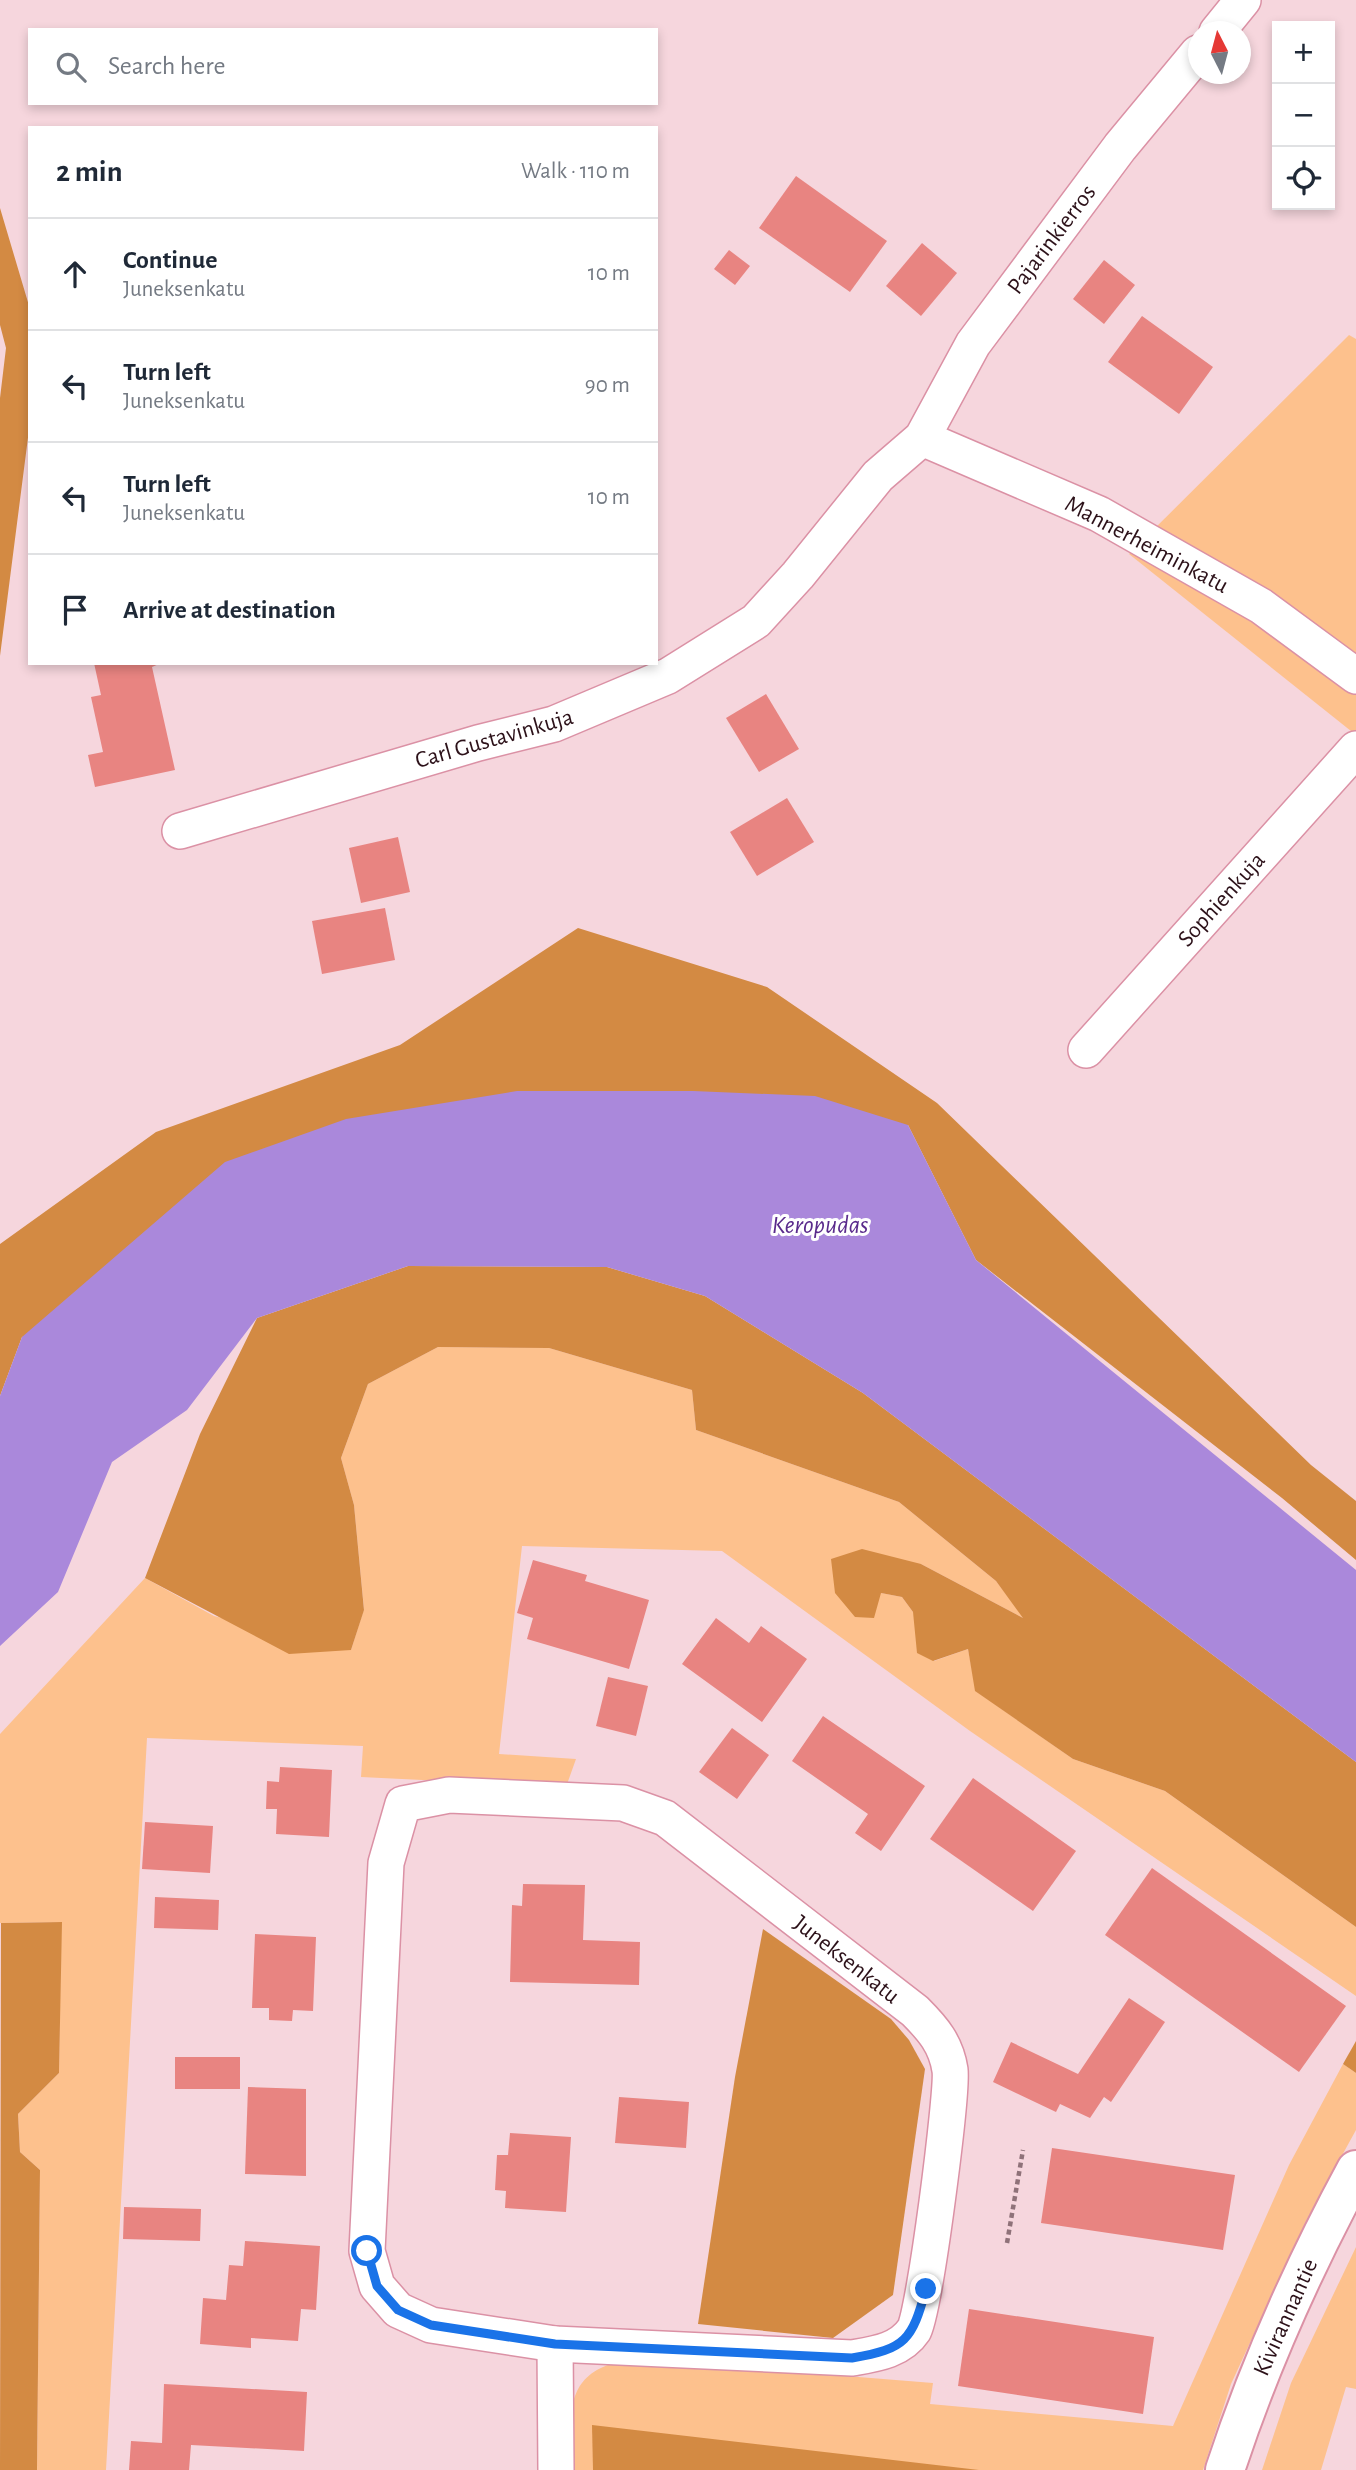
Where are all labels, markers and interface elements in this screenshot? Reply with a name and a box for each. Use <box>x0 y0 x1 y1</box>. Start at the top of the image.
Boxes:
north arrow <box>1188 21 1251 84</box>
map controls <box>1272 21 1335 210</box>
button: + <box>1272 21 1335 84</box>
search box <box>28 28 658 105</box>
icon: search <box>52 48 90 86</box>
text: Search here <box>108 53 226 79</box>
button: − <box>1272 84 1335 147</box>
button: locate <box>1272 147 1335 210</box>
text: 2 min <box>56 157 123 187</box>
text: Walk · 110 m <box>521 160 630 183</box>
street label: Pajarinkierros <box>1003 180 1101 299</box>
text: Continue <box>123 247 218 273</box>
icon: ahead <box>56 255 94 293</box>
text: 10 m <box>588 262 630 285</box>
text: Juneksenkatu <box>123 278 245 301</box>
text: Turn left <box>123 359 211 385</box>
icon: left <box>56 367 94 405</box>
text: 90 m <box>585 374 630 397</box>
text: Juneksenkatu <box>123 390 245 413</box>
text: Turn left <box>123 471 211 497</box>
icon: left <box>56 479 94 517</box>
text: 10 m <box>588 486 630 509</box>
street label: Mannerheiminkatu <box>1061 492 1232 598</box>
text: Juneksenkatu <box>123 502 245 525</box>
icon: arrive <box>56 591 94 629</box>
text: Arrive at destination <box>123 597 336 623</box>
street label: Carl Gustavinkuja <box>412 705 576 773</box>
street label: Sophienkuja <box>1174 848 1270 951</box>
water label: Keropudas <box>772 1212 868 1238</box>
street label: Juneksenkatu <box>789 1911 904 2008</box>
route start <box>351 2235 382 2266</box>
street label: Kivirannantie <box>1249 2255 1322 2380</box>
route end <box>910 2273 941 2304</box>

